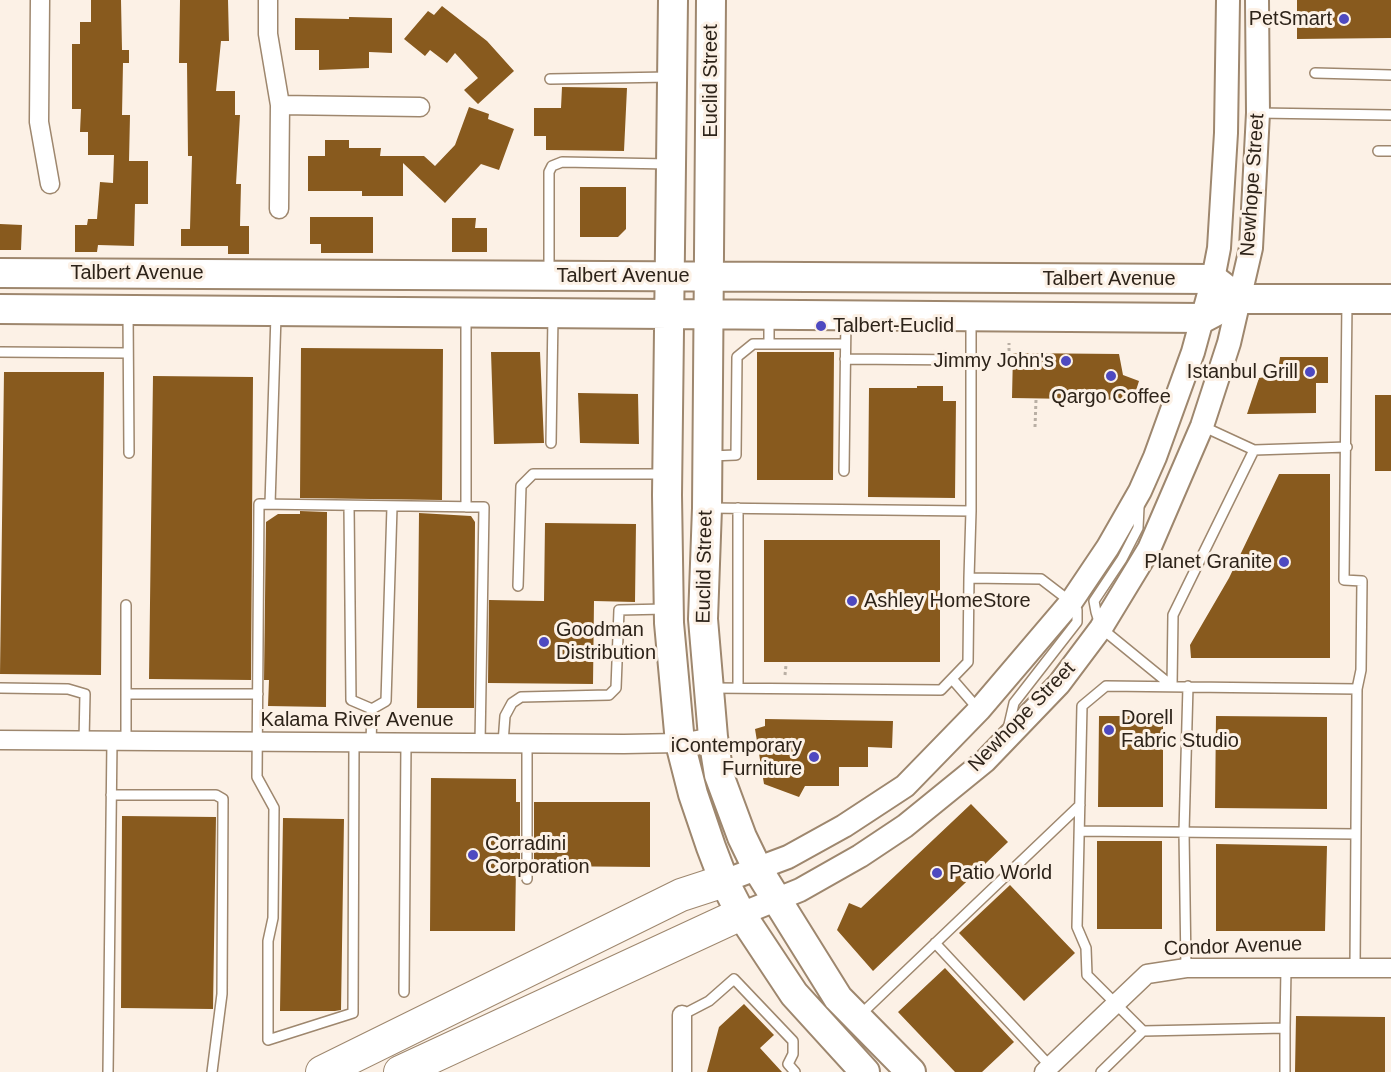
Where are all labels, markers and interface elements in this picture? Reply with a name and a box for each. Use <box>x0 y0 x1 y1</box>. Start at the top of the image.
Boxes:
place label: PetSmart <box>1249 7 1332 31</box>
marker: PetSmart <box>1337 12 1351 26</box>
street label: Euclid Street <box>699 24 723 138</box>
street label: Newhope Street <box>1236 113 1270 257</box>
street label: Talbert Avenue <box>70 261 204 285</box>
street label: Talbert Avenue <box>556 264 690 288</box>
street label: Talbert Avenue <box>1042 267 1176 291</box>
place label: Talbert-Euclid <box>833 314 954 338</box>
marker: Talbert-Euclid <box>814 319 828 333</box>
place label: Jimmy John's <box>933 349 1054 373</box>
marker: Jimmy John's <box>1059 354 1073 368</box>
place label: Istanbul Grill <box>1187 360 1298 384</box>
marker: Istanbul Grill <box>1303 365 1317 379</box>
marker: Qargo Coffee <box>1104 369 1118 383</box>
place label: Qargo Coffee <box>1051 385 1171 409</box>
street label: Euclid Street <box>692 510 718 624</box>
place label: Planet Granite <box>1144 550 1272 574</box>
marker: Planet Granite <box>1277 555 1291 569</box>
place label: Ashley HomeStore <box>864 589 1031 613</box>
marker: Ashley HomeStore <box>845 594 859 608</box>
place label: Goodman Distribution <box>556 618 656 665</box>
marker: Goodman Distribution <box>537 635 551 649</box>
street label: Newhope Street <box>964 657 1080 777</box>
place label: Dorell Fabric Studio <box>1121 706 1239 753</box>
street label: Kalama River Avenue <box>260 708 454 732</box>
marker: Dorell Fabric Studio <box>1102 723 1116 737</box>
place label: iContemporary Furniture <box>671 734 802 781</box>
marker: iContemporary Furniture <box>807 750 821 764</box>
place label: Corradini Corporation <box>485 832 590 879</box>
marker: Corradini Corporation <box>466 848 480 862</box>
place label: Patio World <box>949 861 1052 885</box>
marker: Patio World <box>930 866 944 880</box>
street label: Condor Avenue <box>1163 933 1303 961</box>

